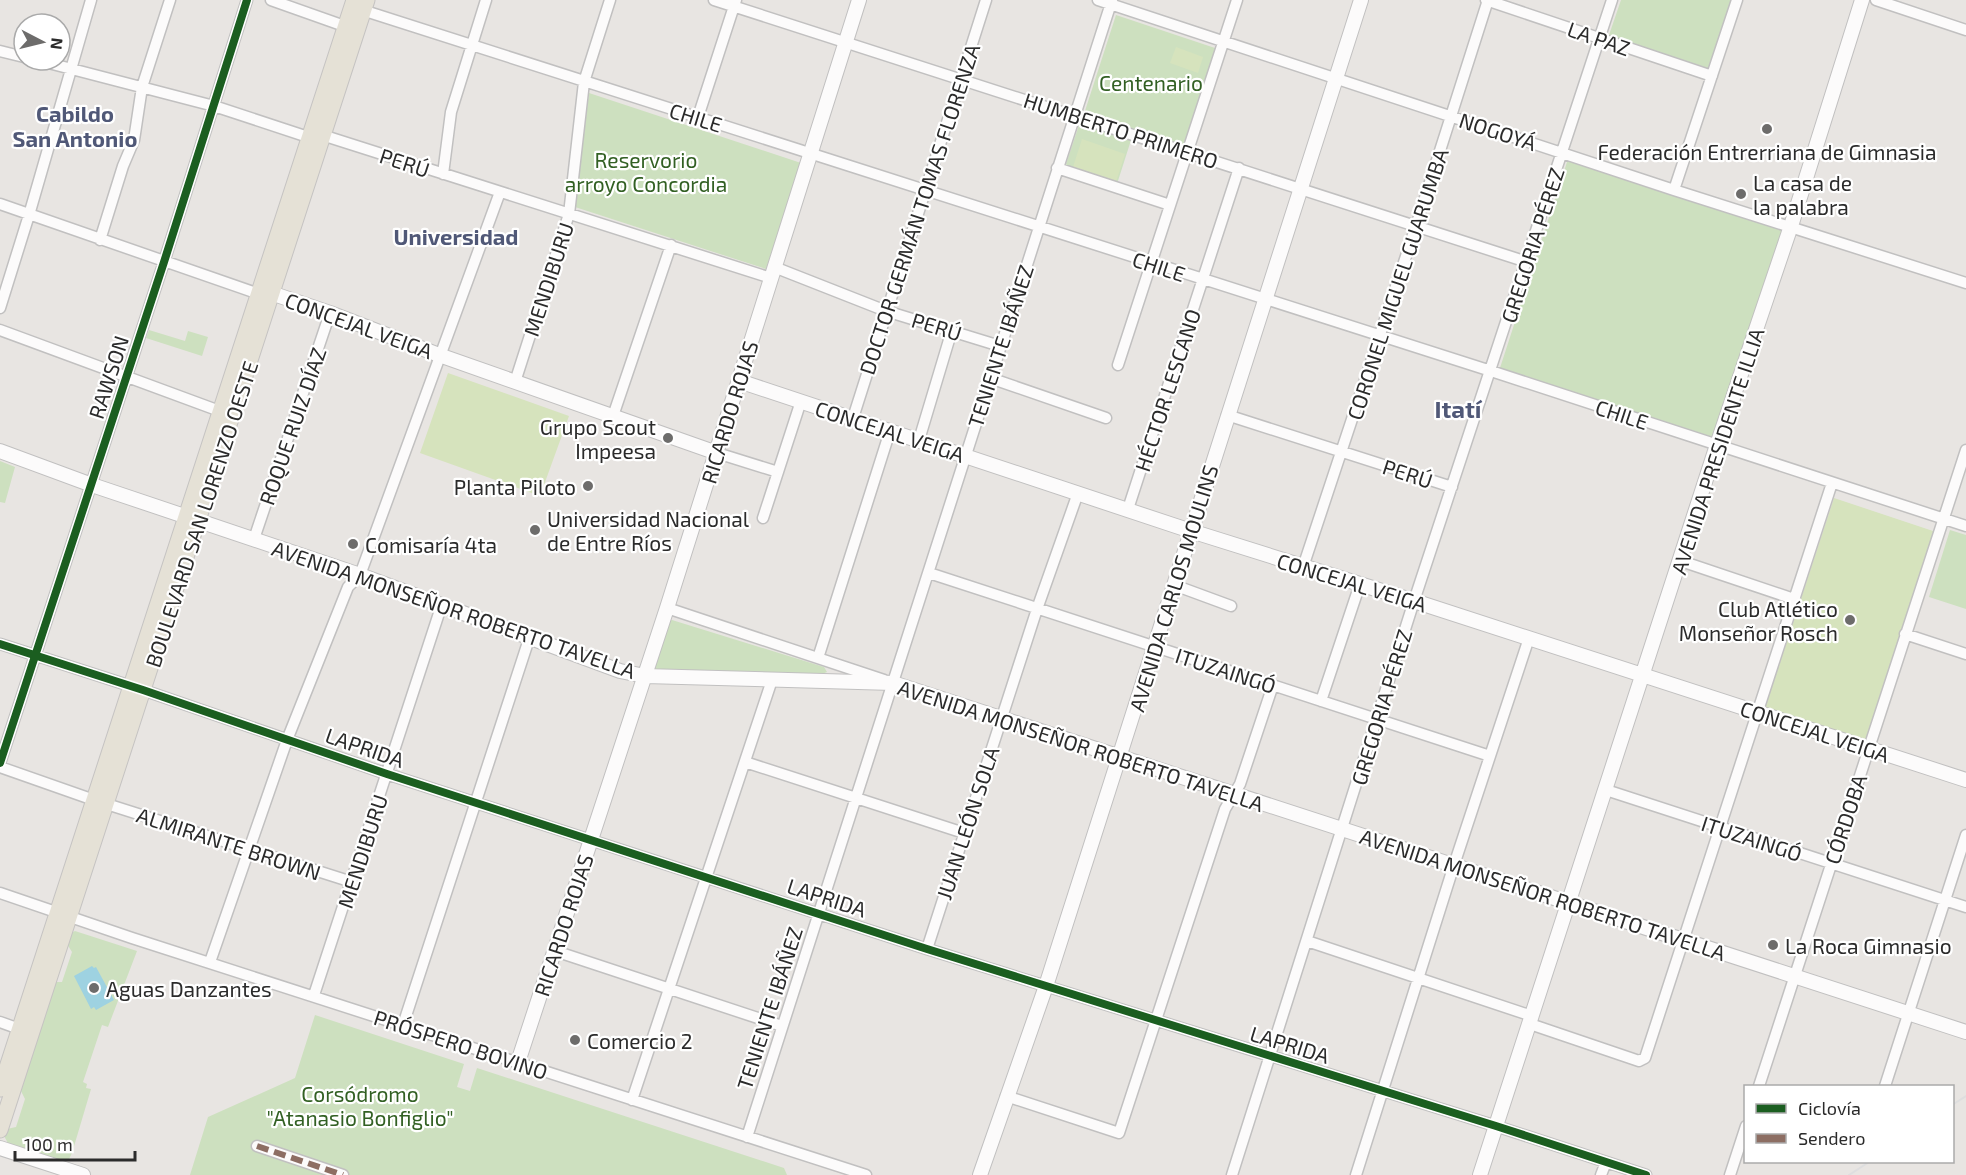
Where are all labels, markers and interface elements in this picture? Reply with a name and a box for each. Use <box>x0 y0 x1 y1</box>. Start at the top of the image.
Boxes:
north arrow <box>12 12 72 72</box>
street label: LA PAZ <box>1564 16 1634 60</box>
text: N <box>47 37 68 51</box>
street label: DOCTOR GERMÁN TOMAS FLORENZA <box>854 41 984 377</box>
park label: Centenario <box>1099 70 1203 95</box>
street label: HUMBERTO PRIMERO <box>1021 87 1221 173</box>
street label: CHILE <box>666 97 726 137</box>
district label: Cabildo San Antonio <box>13 100 137 151</box>
street label: NOGOYÁ <box>1456 107 1540 155</box>
marker: Federación Entrerriana de Gimnasia <box>1760 122 1774 136</box>
place label: Federación Entrerriana de Gimnasia <box>1597 139 1937 164</box>
street label: PERÚ <box>377 142 433 182</box>
street label: CORONEL MIGUEL GUARUMBA <box>1341 145 1453 423</box>
park label: Reservorio arroyo Concordia <box>565 147 727 196</box>
street label: GREGORIA PÉREZ <box>1495 164 1569 326</box>
place label: La casa de la palabra <box>1753 170 1852 219</box>
marker: La casa de la palabra <box>1734 187 1748 201</box>
street label: MENDIBURU <box>518 219 578 339</box>
district label: Universidad <box>393 223 519 249</box>
street label: CHILE <box>1129 246 1189 286</box>
street label: TENIENTE IBÁÑEZ <box>962 262 1038 430</box>
street label: CONCEJAL VEIGA <box>282 287 436 363</box>
street label: HÉCTOR LESCANO <box>1129 306 1205 474</box>
street label: PERÚ <box>909 307 965 345</box>
street label: AVENIDA PRESIDENTE ILLIA <box>1665 325 1769 577</box>
street label: RAWSON <box>83 332 133 422</box>
street label: RICARDO ROJAS <box>695 338 763 486</box>
street label: ROQUE RUIZ DÍAZ <box>253 344 332 508</box>
street label: BOULEVARD SAN LORENZO OESTE <box>140 358 262 670</box>
district label: Itatí <box>1434 394 1483 423</box>
street label: CHILE <box>1592 394 1652 434</box>
street label: CONCEJAL VEIGA <box>812 395 968 467</box>
place label: Grupo Scout Impeesa <box>540 414 656 463</box>
marker: Grupo Scout Impeesa <box>661 431 675 445</box>
street label: PERÚ <box>1380 453 1436 493</box>
street label: AVENIDA CARLOS MOULINS <box>1124 462 1222 714</box>
place label: Planta Piloto <box>454 474 576 499</box>
marker: Planta Piloto <box>581 479 595 493</box>
place label: Universidad Nacional de Entre Ríos <box>547 506 750 555</box>
marker: Universidad Nacional de Entre Ríos <box>528 523 542 537</box>
place label: Comisaría 4ta <box>365 532 497 557</box>
street label: AVENIDA MONSEÑOR ROBERTO TAVELLA <box>269 535 639 683</box>
marker: Comisaría 4ta <box>346 537 360 551</box>
street label: CONCEJAL VEIGA <box>1274 547 1430 617</box>
place label: Club Atlético Monseñor Rosch <box>1679 596 1838 645</box>
marker: Club Atlético Monseñor Rosch <box>1843 613 1857 627</box>
street label: GREGORIA PÉREZ <box>1345 626 1417 788</box>
street label: ITUZAINGÓ <box>1173 642 1279 698</box>
street label: AVENIDA MONSEÑOR ROBERTO TAVELLA <box>895 674 1267 816</box>
street label: CONCEJAL VEIGA <box>1737 695 1893 767</box>
street label: LAPRIDA <box>322 722 408 772</box>
street label: JUAN LEÓN SOLA <box>931 743 1003 903</box>
street label: CÓRDOBA <box>1819 771 1871 867</box>
street label: MENDIBURU <box>332 791 392 911</box>
street label: ALMIRANTE BROWN <box>134 801 324 885</box>
street label: ITUZAINGÓ <box>1699 810 1805 866</box>
street label: AVENIDA MONSEÑOR ROBERTO TAVELLA <box>1357 823 1729 965</box>
street label: RICARDO ROJAS <box>528 851 598 999</box>
street label: LAPRIDA <box>784 872 870 922</box>
street label: TENIENTE IBÁÑEZ <box>731 924 807 1092</box>
place label: La Roca Gimnasio <box>1785 933 1952 958</box>
marker: La Roca Gimnasio <box>1766 938 1780 952</box>
place label: Aguas Danzantes <box>106 976 272 1001</box>
marker: Aguas Danzantes <box>87 981 101 995</box>
street label: PRÓSPERO BOVINO <box>371 1004 551 1084</box>
street label: LAPRIDA <box>1247 1020 1333 1068</box>
place label: Comercio 2 <box>587 1028 693 1053</box>
marker: Comercio 2 <box>568 1033 582 1047</box>
park label: Corsódromo "Atanasio Bonfiglio" <box>266 1081 454 1130</box>
legend <box>1744 1085 1954 1163</box>
text: Ciclovía <box>1798 1097 1861 1119</box>
scale bar <box>15 1124 135 1162</box>
text: Sendero <box>1798 1127 1865 1149</box>
text: 100 m <box>24 1133 73 1155</box>

